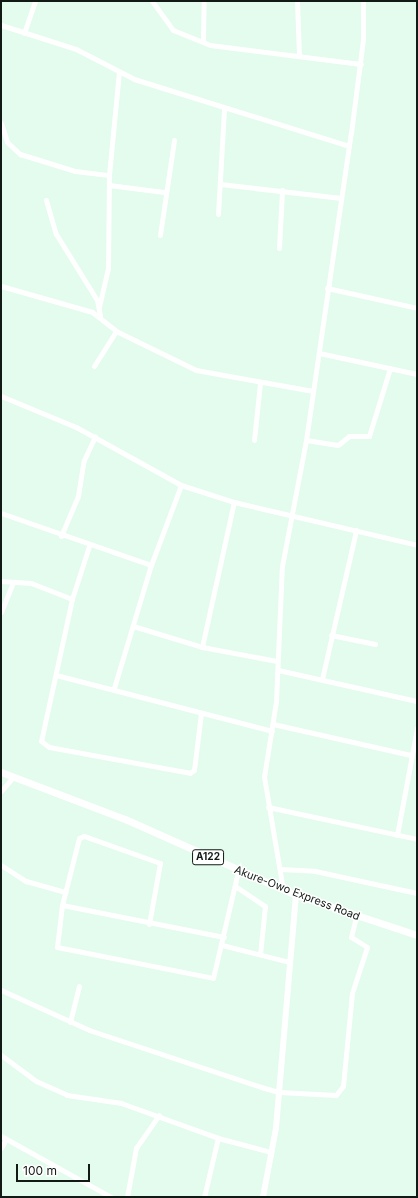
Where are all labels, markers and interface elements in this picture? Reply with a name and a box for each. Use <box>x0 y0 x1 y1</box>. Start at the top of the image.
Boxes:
road number: A122 <box>192 849 224 865</box>
street label: Akure-Owo Express Road <box>232 863 362 923</box>
scale bar <box>18 1156 92 1182</box>
text: 100 m <box>23 1163 57 1178</box>

